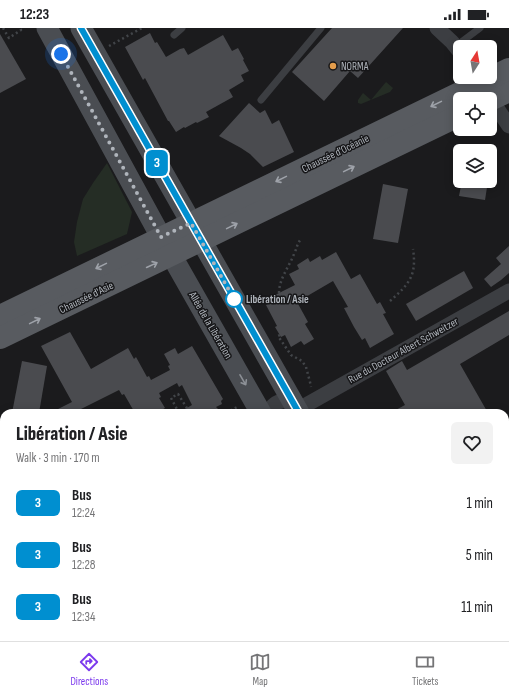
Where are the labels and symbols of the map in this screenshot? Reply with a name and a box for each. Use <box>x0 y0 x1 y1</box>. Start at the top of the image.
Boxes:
north arrow <box>453 40 497 84</box>
your location <box>51 44 71 64</box>
place label: NORMA <box>341 60 369 73</box>
marker: NORMA <box>328 61 338 71</box>
one-way arrow <box>430 101 442 108</box>
street label: Chaussée d'Océanie <box>299 132 371 175</box>
line badge: 3 <box>144 150 170 176</box>
one-way arrow <box>343 165 355 172</box>
one-way arrow <box>276 176 288 183</box>
one-way arrow <box>226 222 238 229</box>
one-way arrow <box>146 261 158 268</box>
one-way arrow <box>95 263 107 270</box>
street label: Chaussée d'Asie <box>57 279 115 316</box>
street label: Allée de la Libération <box>186 289 235 361</box>
marker: Libération / Asie <box>225 290 243 308</box>
place label: Libération / Asie <box>246 293 309 306</box>
street label: Rue du Docteur Albert Schweitzer <box>346 315 461 386</box>
one-way arrow <box>29 317 41 324</box>
one-way arrow <box>239 374 247 386</box>

